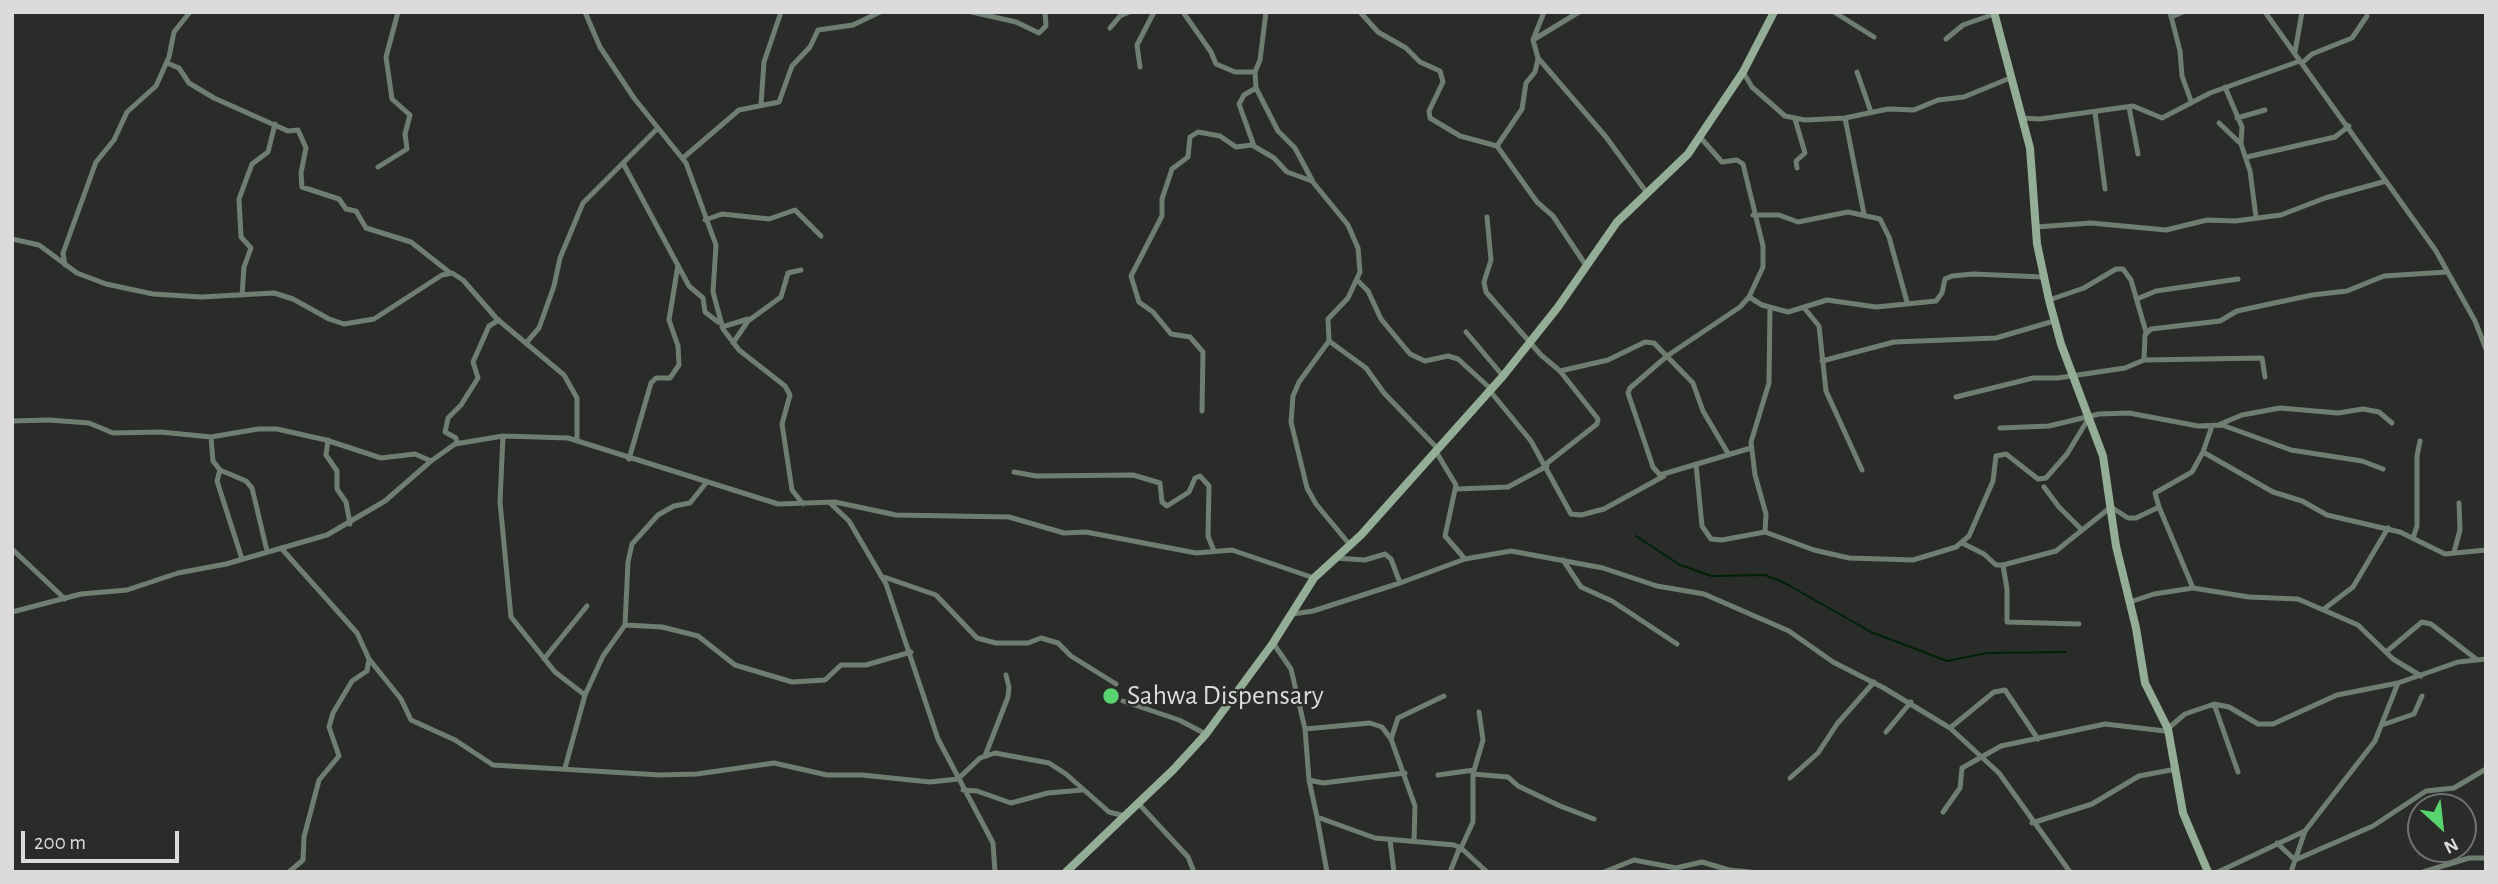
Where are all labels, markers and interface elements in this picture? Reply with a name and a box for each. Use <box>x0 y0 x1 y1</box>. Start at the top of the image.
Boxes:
place label: Sahwa Dispensary <box>1127 679 1324 713</box>
marker: Sahwa Dispensary <box>1101 686 1121 706</box>
north arrow <box>2407 793 2477 863</box>
scale bar <box>24 818 182 862</box>
text: 200 m <box>34 832 86 853</box>
text: N <box>2441 834 2461 857</box>

